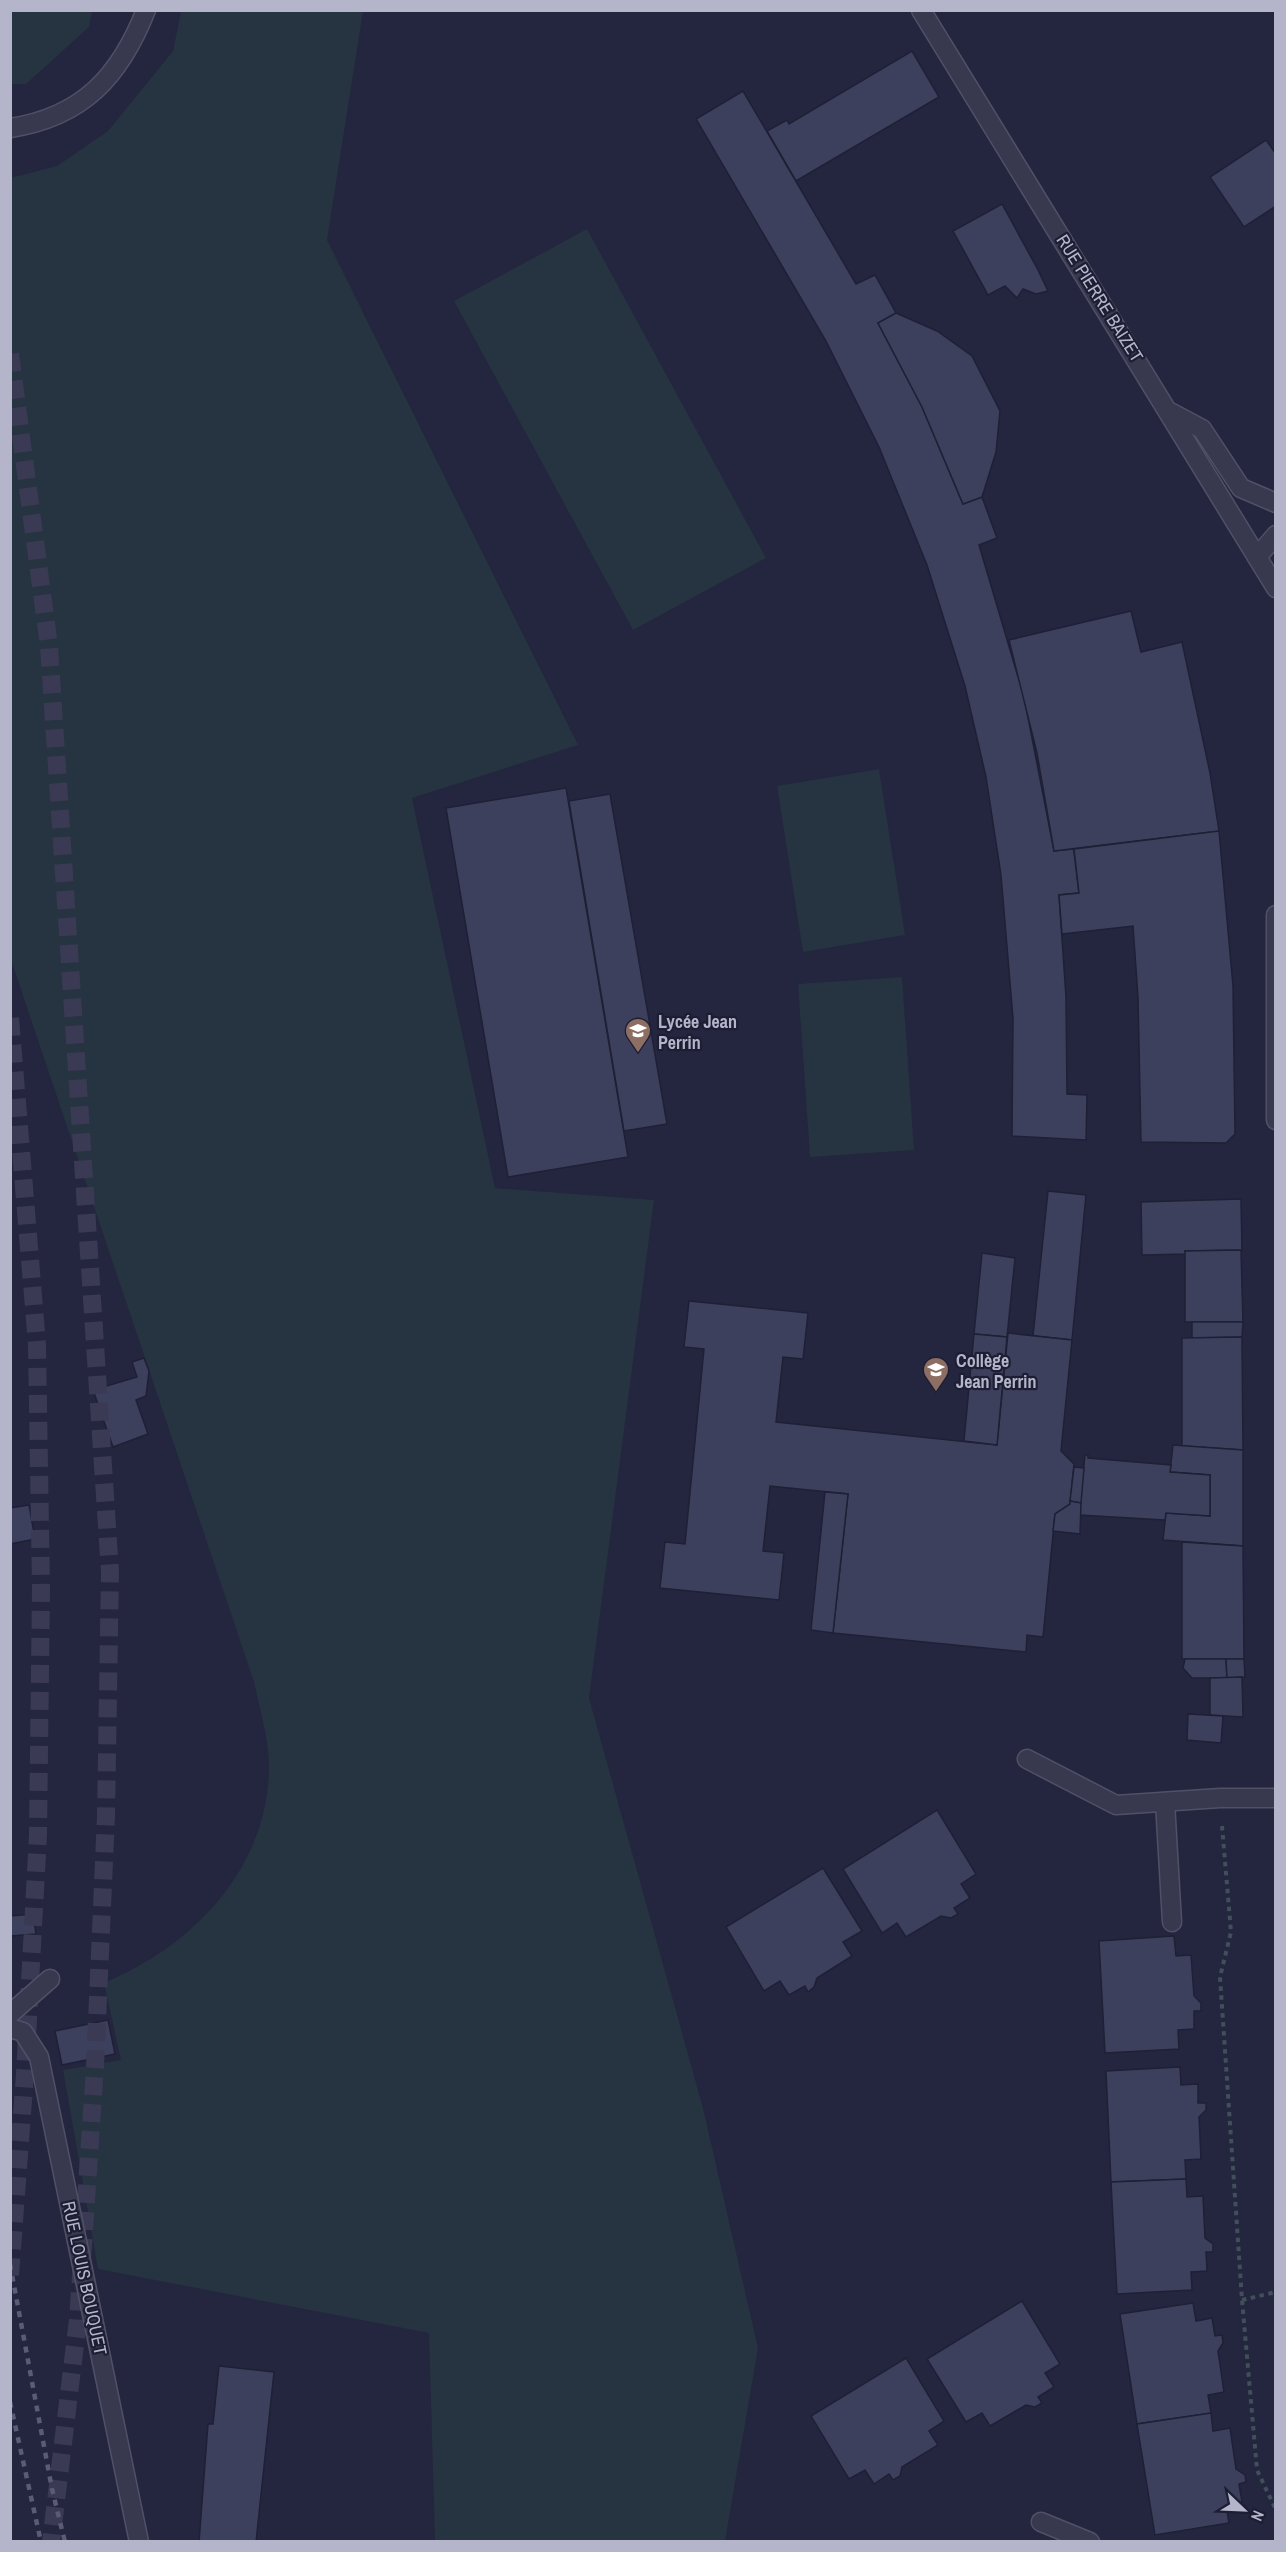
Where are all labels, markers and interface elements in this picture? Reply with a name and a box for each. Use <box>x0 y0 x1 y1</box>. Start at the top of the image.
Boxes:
street label: RUE PIERRE BAIZET <box>1051 229 1149 367</box>
place label: Lycée Jean Perrin <box>658 1009 737 1055</box>
school or university icon: Lycée Jean Perrin <box>623 1016 653 1054</box>
place label: Collège Jean Perrin <box>956 1348 1036 1394</box>
school or university icon: Collège Jean Perrin <box>921 1355 951 1393</box>
street label: RUE LOUIS BOUQUET <box>56 2199 114 2357</box>
north arrow <box>1214 2480 1274 2540</box>
text: N <box>1246 2507 1270 2525</box>

